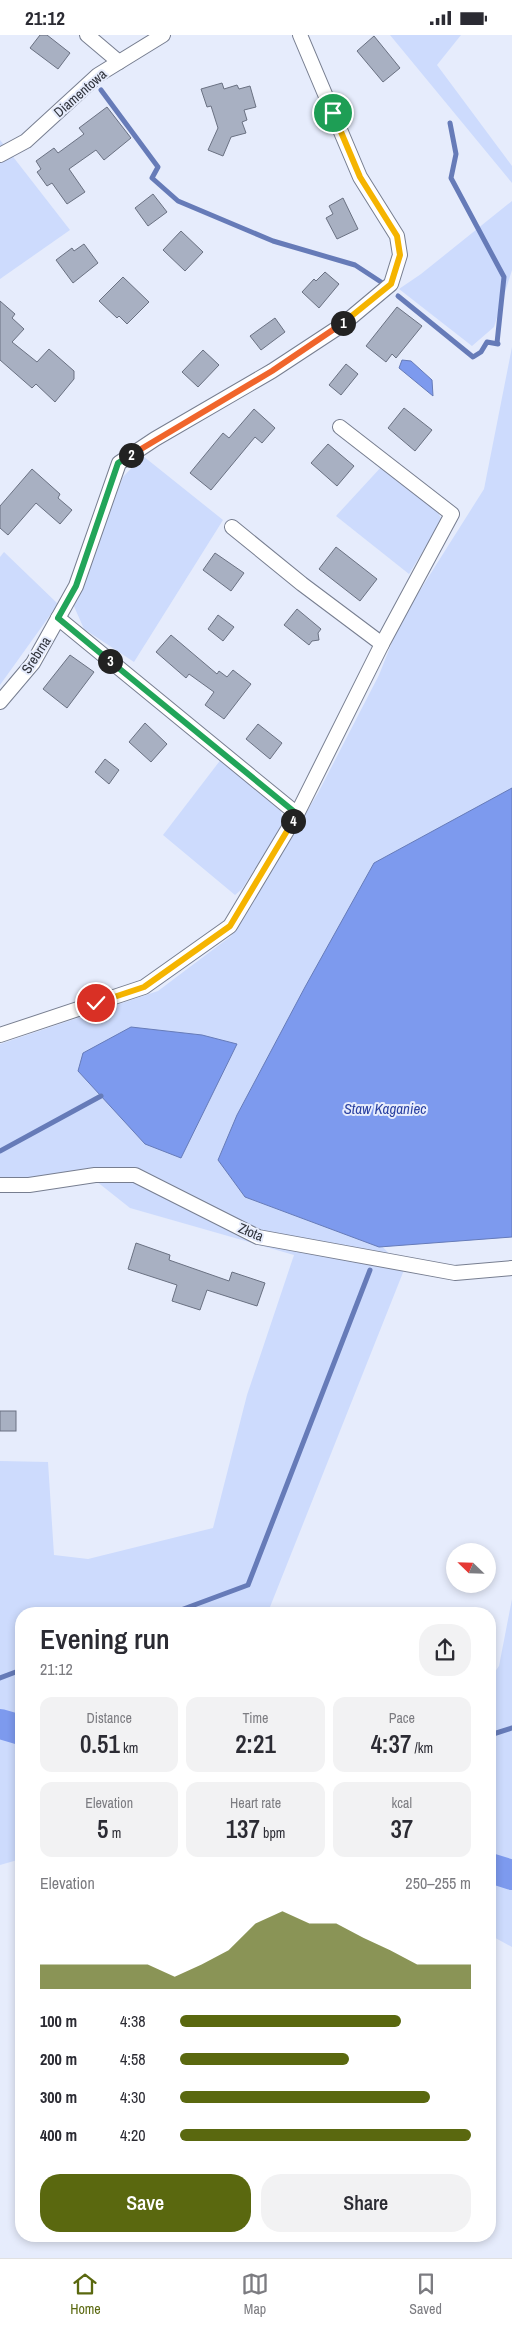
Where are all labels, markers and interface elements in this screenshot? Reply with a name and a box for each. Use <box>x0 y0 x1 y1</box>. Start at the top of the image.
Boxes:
text: 21:12 <box>25 5 65 31</box>
street label: Diamentowa <box>50 65 111 121</box>
pin <box>312 92 354 134</box>
icon: arrive <box>319 99 347 127</box>
pin: 1 <box>330 311 356 335</box>
text: 1 <box>340 314 347 332</box>
pin: 2 <box>118 443 144 467</box>
text: 2 <box>128 446 135 464</box>
street label: Srebrna <box>17 632 55 677</box>
pin: 3 <box>98 649 122 673</box>
text: 3 <box>107 652 114 670</box>
pin: 4 <box>280 809 306 833</box>
text: 4 <box>290 812 297 830</box>
pin <box>75 982 117 1024</box>
icon: check <box>82 989 110 1017</box>
water label: Staw Kaganiec <box>344 1098 426 1119</box>
street label: Złota <box>236 1219 267 1245</box>
north arrow <box>446 1543 496 1593</box>
map controls <box>446 1543 496 1593</box>
text: Evening run <box>40 1620 170 1658</box>
button: share <box>419 1624 471 1676</box>
text: 21:12 <box>40 1658 73 1680</box>
text: Distance <box>87 1709 132 1727</box>
text: Time <box>243 1709 268 1727</box>
text: Pace <box>389 1709 415 1727</box>
text: 0.51 <box>80 1727 120 1761</box>
text: 2:21 <box>235 1727 276 1761</box>
text: 4:37 <box>371 1727 411 1761</box>
text: km <box>120 1739 138 1757</box>
text: /km <box>411 1739 433 1757</box>
text: Elevation <box>85 1794 133 1812</box>
text: Heart rate <box>230 1794 281 1812</box>
text: kcal <box>392 1794 412 1812</box>
text: 5 <box>97 1812 108 1846</box>
text: 137 <box>226 1812 260 1846</box>
text: 37 <box>390 1812 413 1846</box>
text: m <box>108 1824 121 1842</box>
text: bpm <box>260 1824 285 1842</box>
text: Elevation <box>40 1872 95 1894</box>
text: 250–255 m <box>405 1872 471 1894</box>
text: 100 m <box>40 2010 77 2032</box>
text: 4:38 <box>120 2010 146 2032</box>
text: 200 m <box>40 2048 77 2070</box>
text: 4:58 <box>120 2048 146 2070</box>
text: 300 m <box>40 2086 77 2108</box>
text: 4:30 <box>120 2086 146 2108</box>
text: 400 m <box>40 2124 77 2146</box>
text: 4:20 <box>120 2124 146 2146</box>
button: Save <box>40 2174 251 2232</box>
button: Share <box>261 2174 471 2232</box>
tab: Home <box>70 2270 101 2318</box>
tab: Map <box>241 2270 269 2318</box>
tab: Saved <box>409 2270 442 2318</box>

